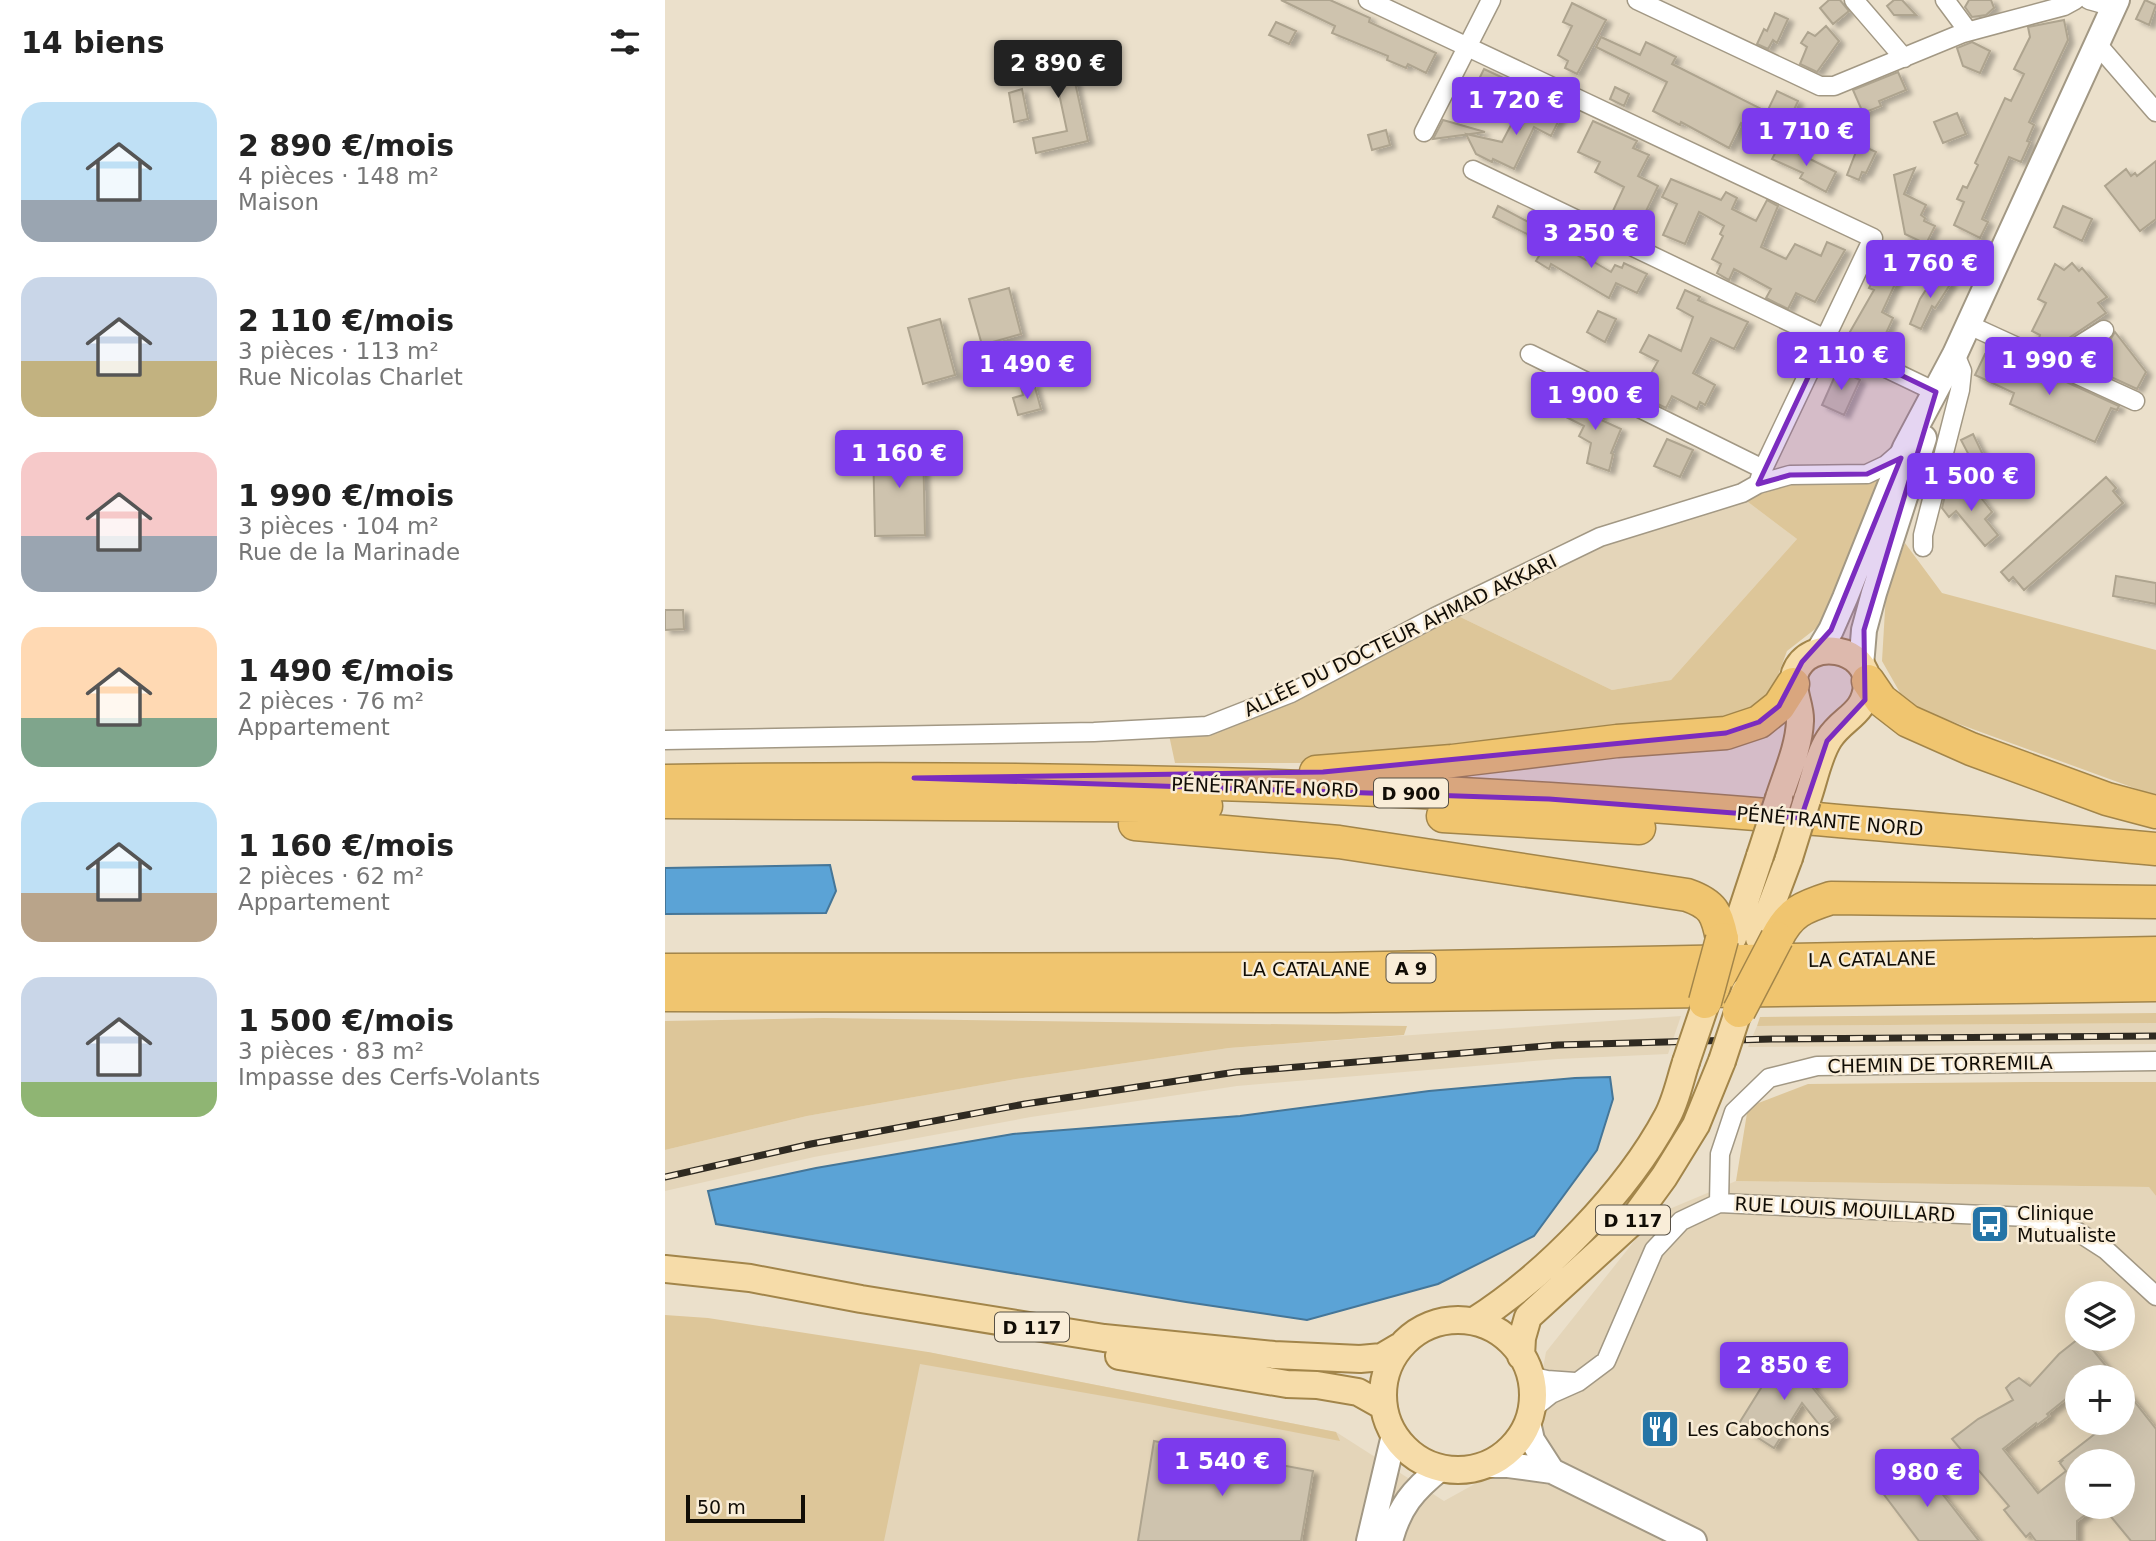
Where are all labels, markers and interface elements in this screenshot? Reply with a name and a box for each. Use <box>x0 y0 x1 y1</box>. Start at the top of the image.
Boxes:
icon: filters <box>606 23 644 61</box>
text: 14 biens <box>21 25 165 60</box>
pin: 2 890 € <box>993 41 1123 100</box>
text: 2 890 € <box>1010 50 1106 76</box>
pin: 1 720 € <box>1451 78 1581 137</box>
text: 1 720 € <box>1468 87 1564 113</box>
pin: 1 710 € <box>1741 108 1871 168</box>
text: 1 710 € <box>1758 118 1854 144</box>
text: 2 890 €/mois <box>238 128 454 163</box>
icon: home <box>77 130 161 214</box>
text: 4 pièces · 148 m² <box>238 163 439 189</box>
text: Maison <box>238 189 319 215</box>
pin: 3 250 € <box>1526 210 1656 270</box>
text: 3 250 € <box>1543 220 1639 246</box>
pin: 1 760 € <box>1865 240 1995 300</box>
text: 1 760 € <box>1882 250 1978 276</box>
text: 2 110 €/mois <box>238 303 454 338</box>
icon: home <box>77 305 161 389</box>
pin: 2 110 € <box>1776 332 1906 392</box>
text: 3 pièces · 113 m² <box>238 338 439 364</box>
pin: 1 990 € <box>1984 338 2114 397</box>
pin: 1 490 € <box>962 342 1092 401</box>
text: 2 110 € <box>1793 342 1889 368</box>
text: 1 990 € <box>2001 347 2097 373</box>
text: 1 490 € <box>979 351 1075 377</box>
text: Rue Nicolas Charlet <box>238 364 463 390</box>
pin: 1 900 € <box>1530 372 1660 432</box>
text: 1 900 € <box>1547 382 1643 408</box>
pin: 1 160 € <box>834 430 964 490</box>
text: 1 160 € <box>851 440 947 466</box>
pin: 1 500 € <box>1906 454 2036 513</box>
text: 1 500 € <box>1923 463 2019 489</box>
text: 1 990 €/mois <box>238 478 454 513</box>
icon: home <box>77 480 161 564</box>
text: 3 pièces · 104 m² <box>238 513 439 539</box>
text: Rue de la Marinade <box>238 539 460 565</box>
street label: ALLÉE DU DOCTEUR AHMAD AKKARI <box>1240 549 1560 721</box>
text: 1 490 €/mois <box>238 653 454 688</box>
icon: home <box>77 655 161 739</box>
text: 2 pièces · 76 m² <box>238 688 424 714</box>
text: Appartement <box>238 714 390 740</box>
street label: PÉNÉTRANTE NORD <box>1171 773 1359 801</box>
road number: D 900 <box>1374 778 1448 808</box>
street label: PÉNÉTRANTE NORD <box>1736 802 1924 840</box>
text: 1 160 €/mois <box>238 828 454 863</box>
icon: home <box>77 830 161 914</box>
text: 2 pièces · 62 m² <box>238 863 424 889</box>
text: Appartement <box>238 889 390 915</box>
street label: LA CATALANE <box>1808 947 1936 971</box>
road number: A 9 <box>1387 953 1435 982</box>
street label: LA CATALANE <box>1242 958 1370 980</box>
text: 1 500 €/mois <box>238 1003 454 1038</box>
icon: home <box>77 1005 161 1089</box>
text: 3 pièces · 83 m² <box>238 1038 424 1064</box>
street label: CHEMIN DE TORREMILA <box>1827 1051 2053 1077</box>
text: Impasse des Cerfs-Volants <box>238 1064 540 1090</box>
street label: RUE LOUIS MOUILLARD <box>1734 1192 1956 1226</box>
place label: Clinique Mutualiste <box>2017 1202 2116 1246</box>
bus stop icon: Clinique Mutualiste <box>1969 1203 2011 1245</box>
road number: D 117 <box>1596 1205 1670 1234</box>
map controls <box>2065 1281 2135 1519</box>
button: layers <box>2065 1281 2135 1351</box>
road number: D 117 <box>995 1312 1069 1342</box>
pin: 2 850 € <box>1719 1342 1849 1402</box>
text: 2 850 € <box>1736 1352 1832 1378</box>
button: + <box>2065 1365 2135 1435</box>
restaurant icon: Les Cabochons <box>1639 1408 1681 1450</box>
place label: Les Cabochons <box>1687 1418 1830 1440</box>
pin: 1 540 € <box>1157 1438 1287 1498</box>
text: 1 540 € <box>1174 1448 1270 1474</box>
button: − <box>2065 1449 2135 1519</box>
pin: 980 € <box>1878 1450 1976 1509</box>
text: 980 € <box>1891 1459 1963 1485</box>
scale bar <box>686 1492 805 1524</box>
text: 50 m <box>697 1496 746 1518</box>

